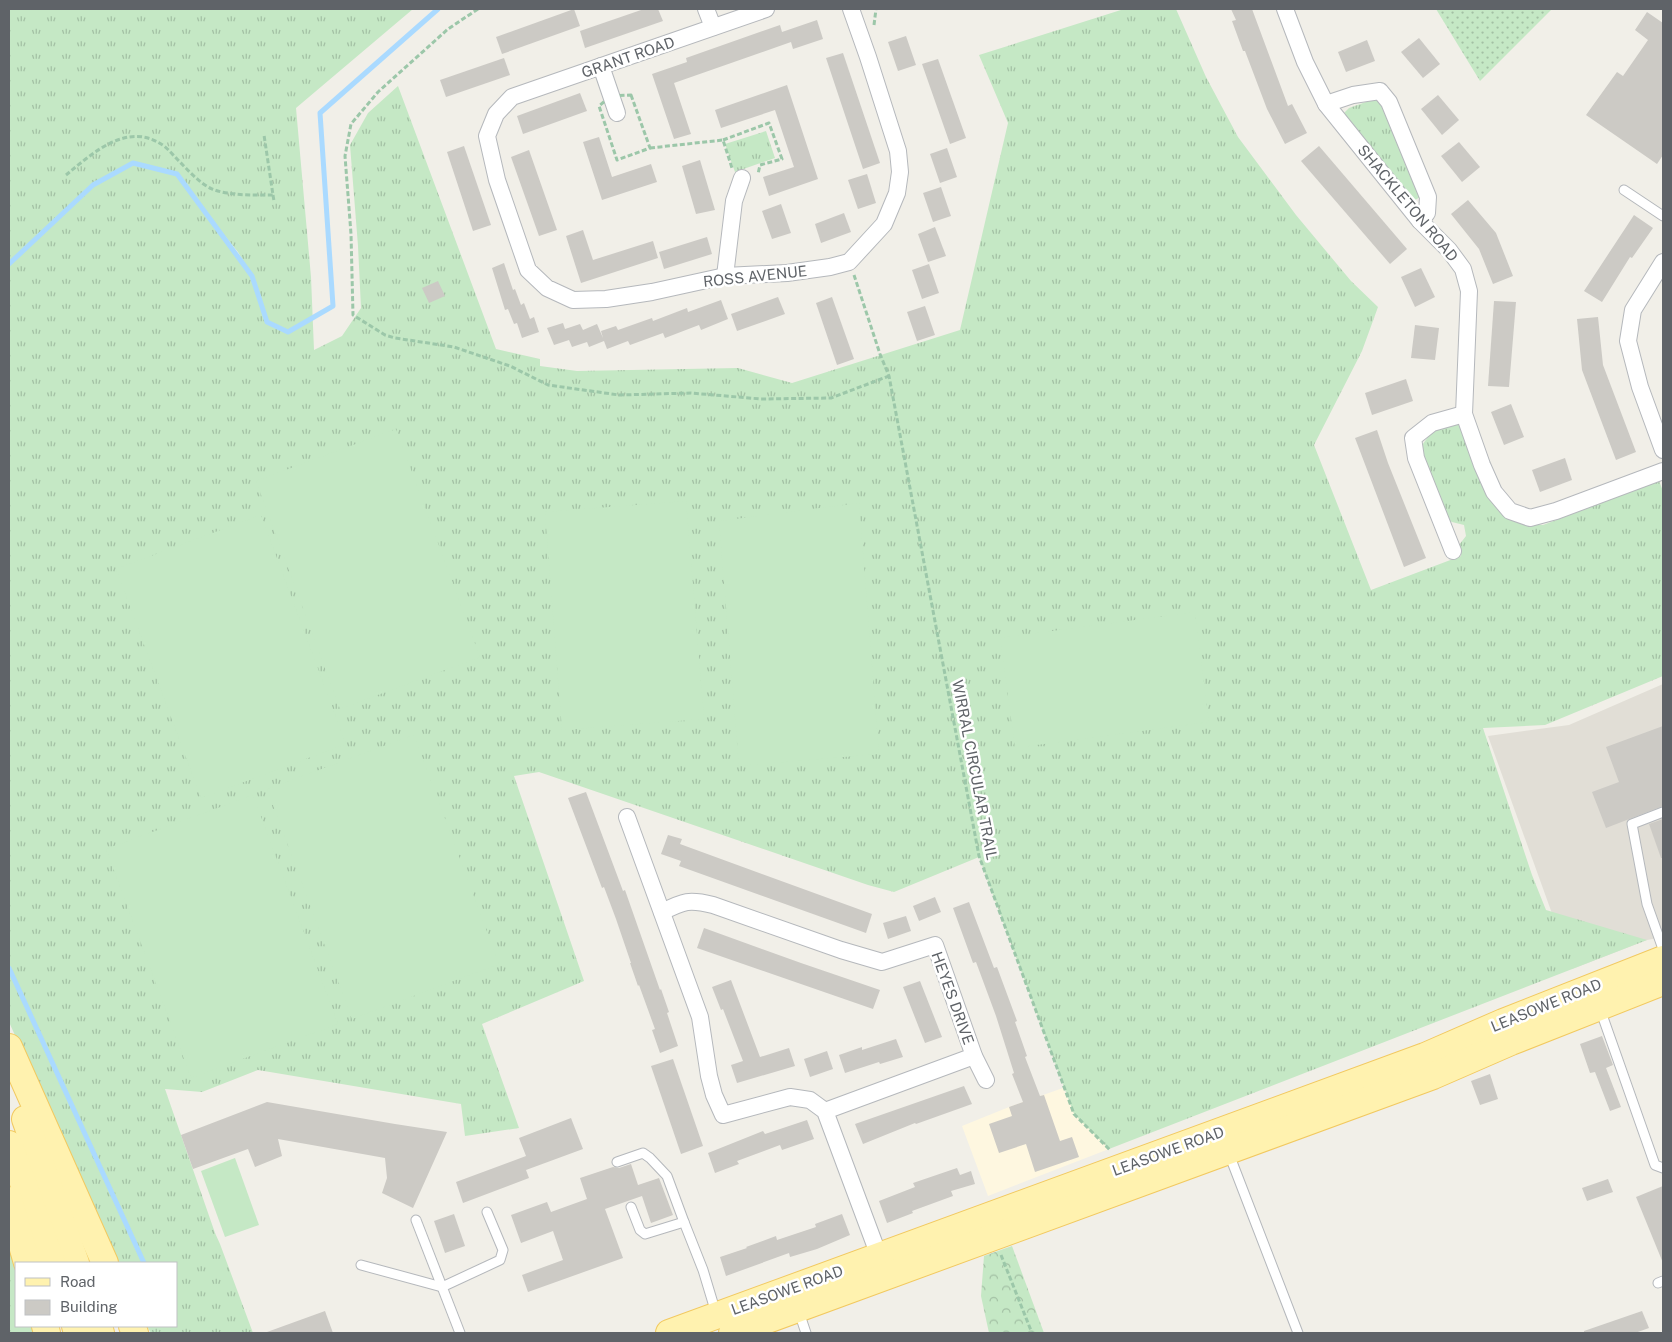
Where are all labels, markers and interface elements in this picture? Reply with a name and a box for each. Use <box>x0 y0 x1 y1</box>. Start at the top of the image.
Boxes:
street label: GRANT ROAD <box>579 33 677 81</box>
street label: SHACKLETON ROAD <box>1354 141 1462 265</box>
street label: ROSS AVENUE <box>702 262 808 290</box>
street label: WIRRAL CIRCULAR TRAIL <box>949 678 1001 862</box>
street label: HEYES DRIVE <box>928 949 978 1047</box>
street label: LEASOWE ROAD <box>1488 975 1604 1035</box>
street label: LEASOWE ROAD <box>1110 1123 1226 1179</box>
legend <box>15 1262 178 1327</box>
street label: LEASOWE ROAD <box>729 1262 845 1318</box>
text: Road <box>60 1273 96 1290</box>
text: Building <box>60 1298 118 1315</box>

